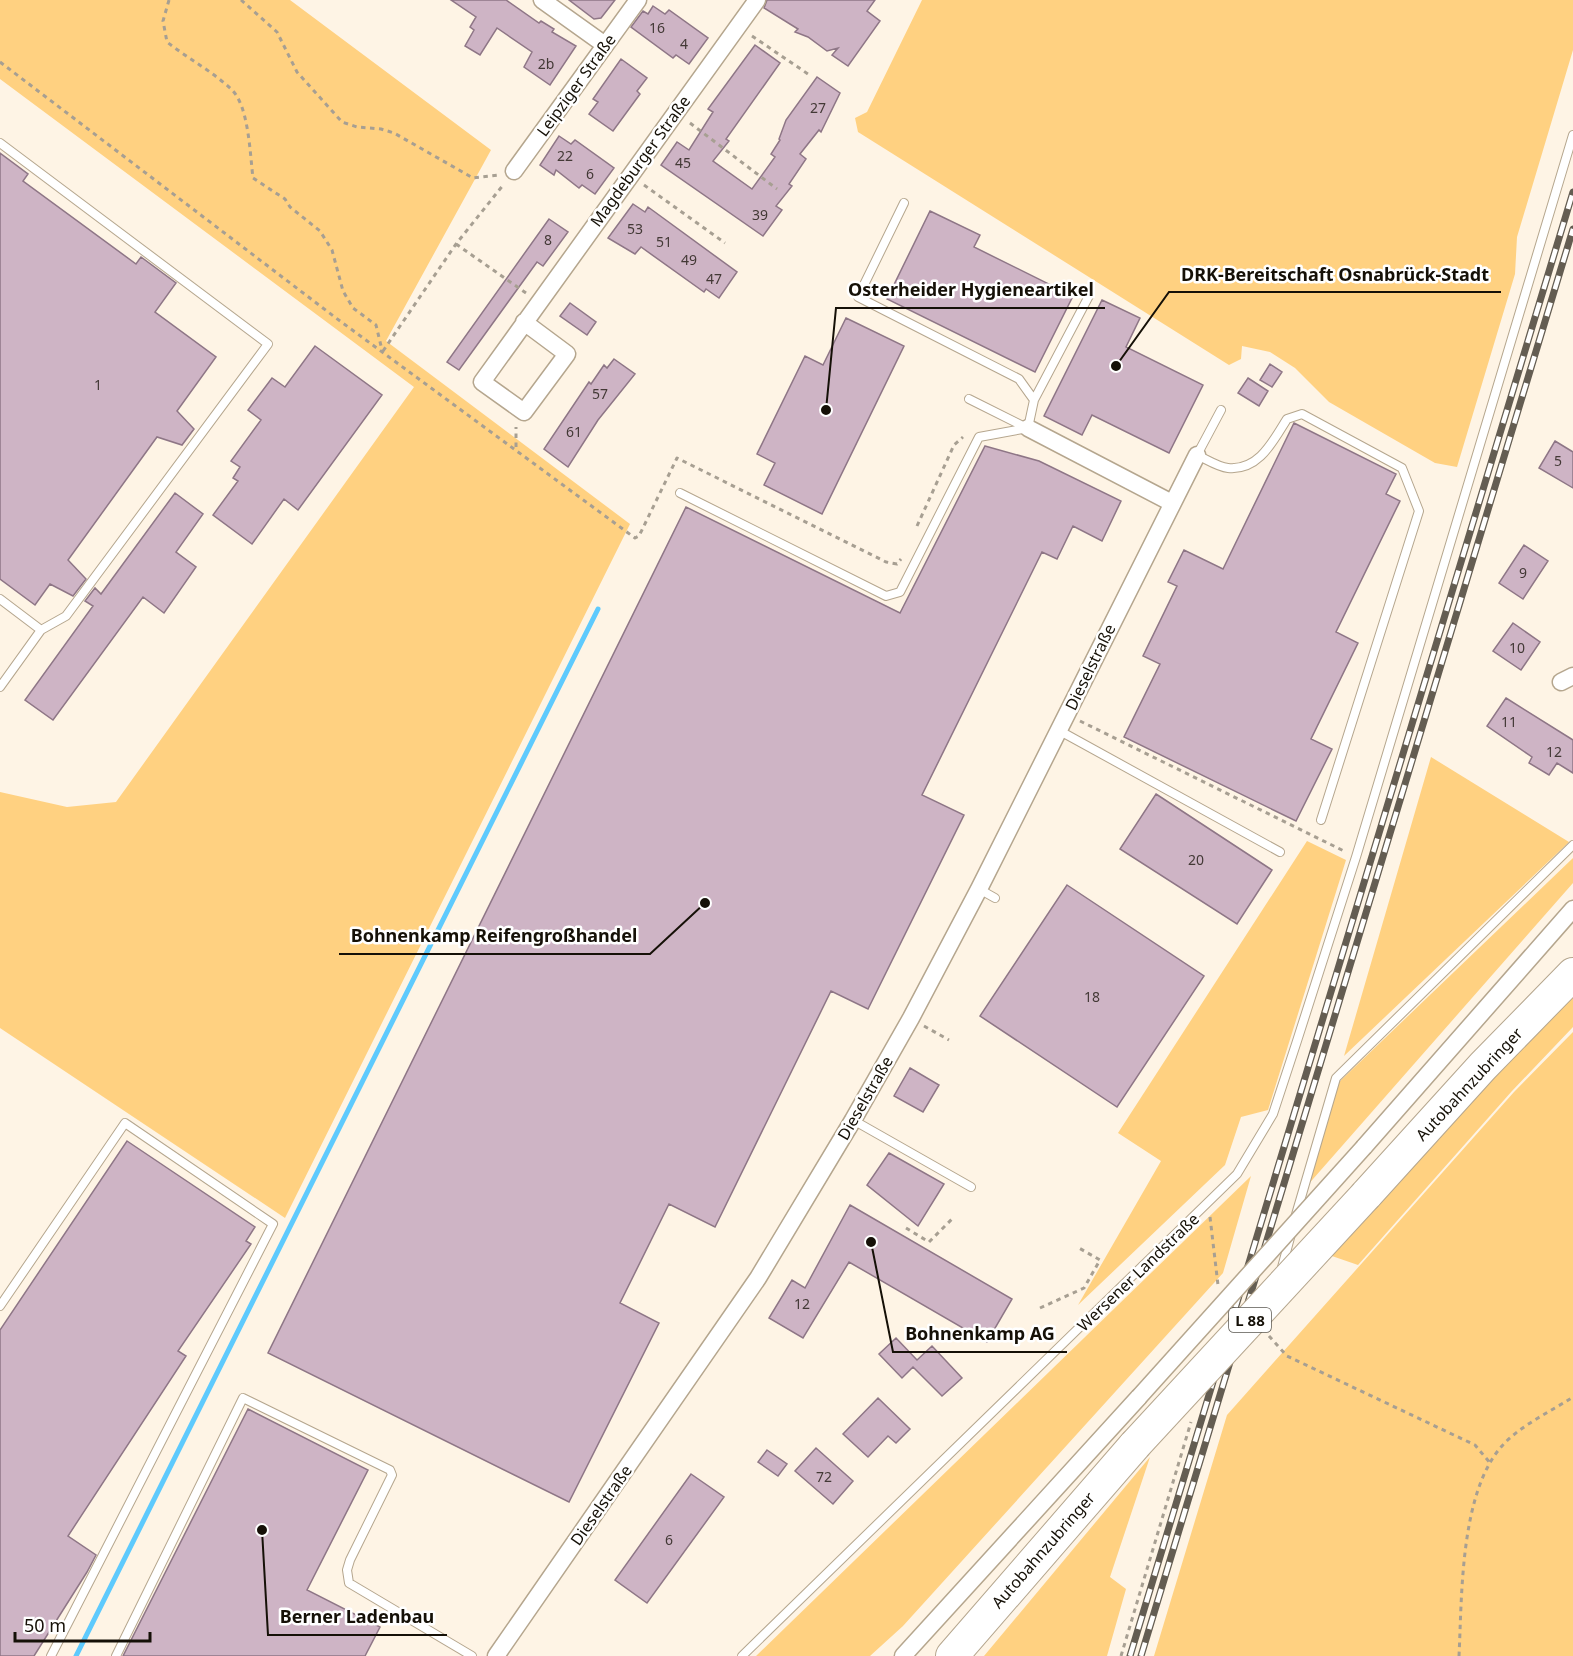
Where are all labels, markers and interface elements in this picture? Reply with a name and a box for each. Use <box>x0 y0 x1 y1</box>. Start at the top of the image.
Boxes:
house number: 16 <box>649 18 665 37</box>
street label: Leipziger Straße <box>531 29 621 141</box>
house number: 4 <box>680 34 688 53</box>
house number: 2b <box>538 54 554 73</box>
street label: Magdeburger Straße <box>585 91 695 231</box>
house number: 27 <box>810 98 826 117</box>
house number: 22 <box>557 146 573 165</box>
house number: 45 <box>675 153 691 172</box>
house number: 6 <box>586 164 594 183</box>
house number: 39 <box>752 205 768 224</box>
house number: 53 <box>627 219 643 238</box>
house number: 8 <box>544 230 552 249</box>
house number: 51 <box>656 232 672 251</box>
house number: 49 <box>681 250 697 269</box>
callout: DRK-Bereitschaft Osnabrück-Stadt <box>1169 256 1501 292</box>
text: DRK-Bereitschaft Osnabrück-Stadt <box>1181 262 1489 286</box>
house number: 47 <box>706 269 722 288</box>
callout: Osterheider Hygieneartikel <box>836 272 1105 308</box>
text: Osterheider Hygieneartikel <box>848 277 1094 301</box>
house number: 1 <box>94 375 102 394</box>
house number: 57 <box>592 384 608 403</box>
house number: 61 <box>566 422 582 441</box>
house number: 5 <box>1554 451 1562 470</box>
house number: 9 <box>1519 563 1527 582</box>
street label: Dieselstraße <box>1060 620 1120 714</box>
house number: 10 <box>1509 638 1525 657</box>
house number: 11 <box>1501 712 1517 731</box>
house number: 12 <box>1546 742 1562 761</box>
house number: 20 <box>1188 850 1204 869</box>
callout: Bohnenkamp Reifengroßhandel <box>339 918 650 954</box>
text: Bohnenkamp Reifengroßhandel <box>351 923 637 947</box>
house number: 18 <box>1084 987 1100 1006</box>
street label: Autobahnzubringer <box>1411 1022 1528 1145</box>
street label: Dieselstraße <box>832 1052 898 1144</box>
street label: Wersener Landstraße <box>1072 1208 1204 1336</box>
house number: 12 <box>794 1294 810 1313</box>
road number: L 88 <box>1229 1308 1271 1332</box>
callout: Bohnenkamp AG <box>893 1316 1067 1352</box>
text: Bohnenkamp AG <box>905 1321 1055 1345</box>
street label: Dieselstraße <box>565 1460 637 1550</box>
house number: 72 <box>816 1467 832 1486</box>
street label: Autobahnzubringer <box>986 1487 1100 1613</box>
house number: 6 <box>665 1530 673 1549</box>
callout: Berner Ladenbau <box>268 1599 447 1635</box>
text: Berner Ladenbau <box>280 1604 434 1628</box>
scale bar <box>15 1605 150 1643</box>
text: 50 m <box>24 1613 66 1637</box>

